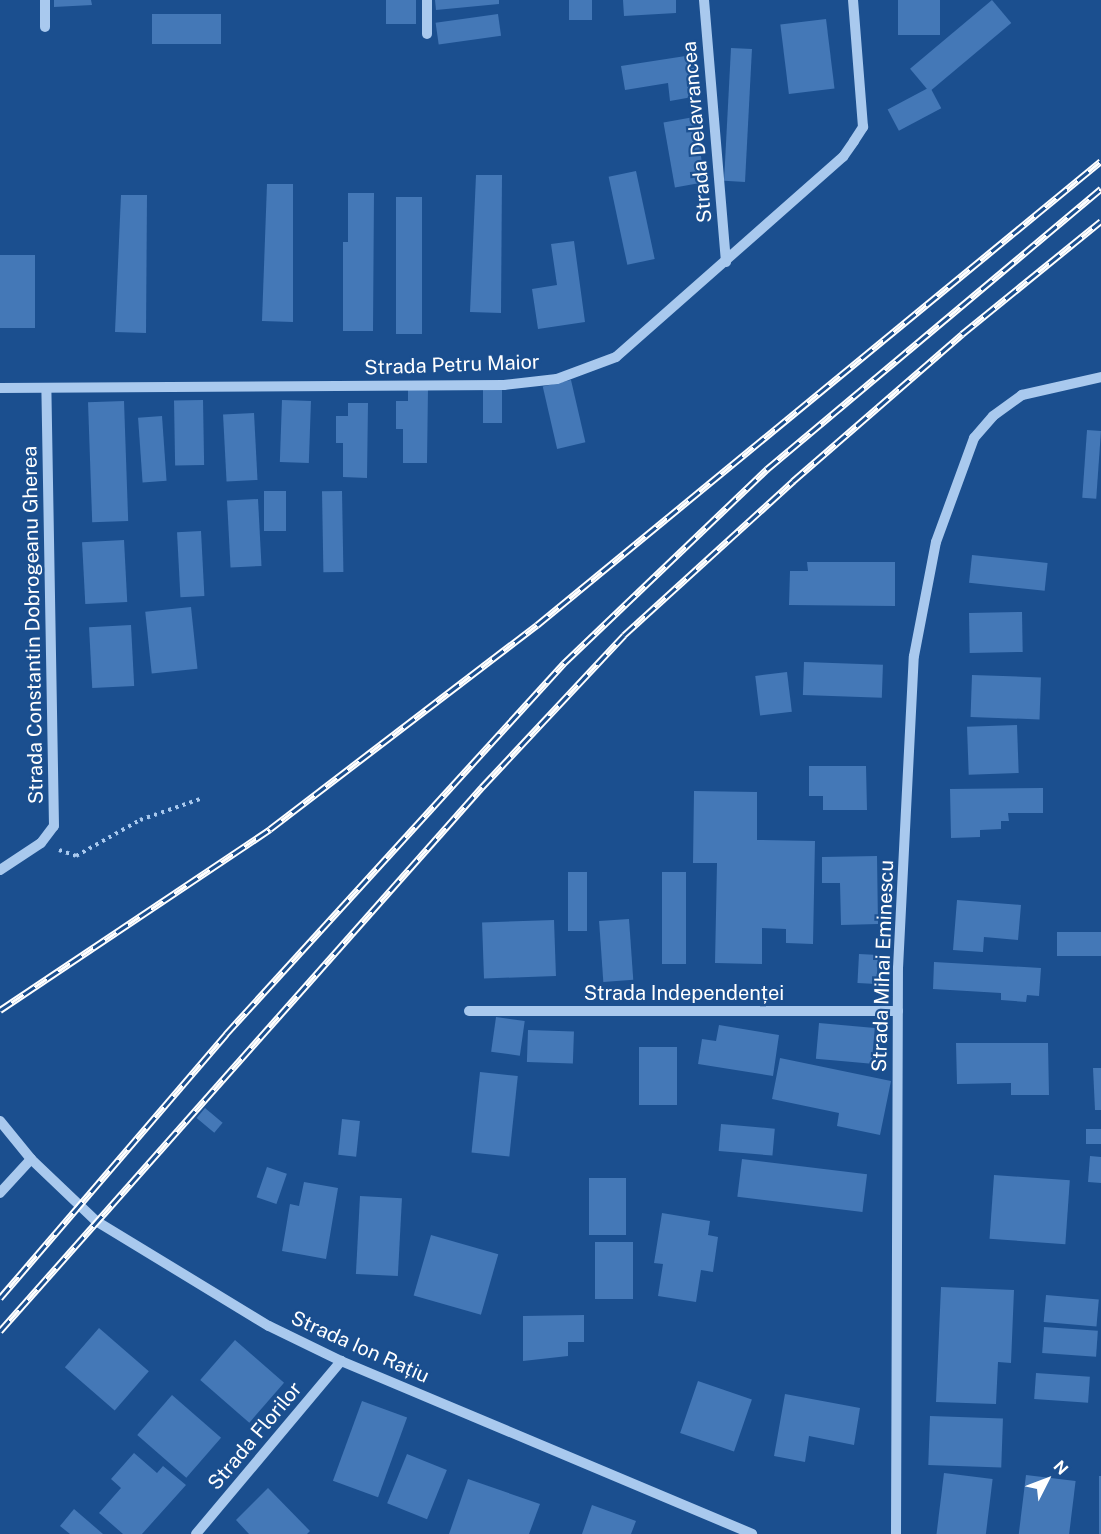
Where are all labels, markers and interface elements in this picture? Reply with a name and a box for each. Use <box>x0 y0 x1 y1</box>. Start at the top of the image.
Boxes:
street label: Strada Delavrancea <box>677 40 717 224</box>
street label: Strada Petru Maior <box>364 350 540 380</box>
street label: Strada Constantin Dobrogeanu Gherea <box>18 446 48 804</box>
street label: Strada Mihai Eminescu <box>867 860 899 1072</box>
street label: Strada Independenței <box>584 981 784 1005</box>
street label: Strada Ion Rațiu <box>287 1306 433 1388</box>
street label: Strada Florilor <box>203 1377 307 1495</box>
north arrow <box>1017 1450 1077 1510</box>
text: N <box>1049 1457 1072 1479</box>

